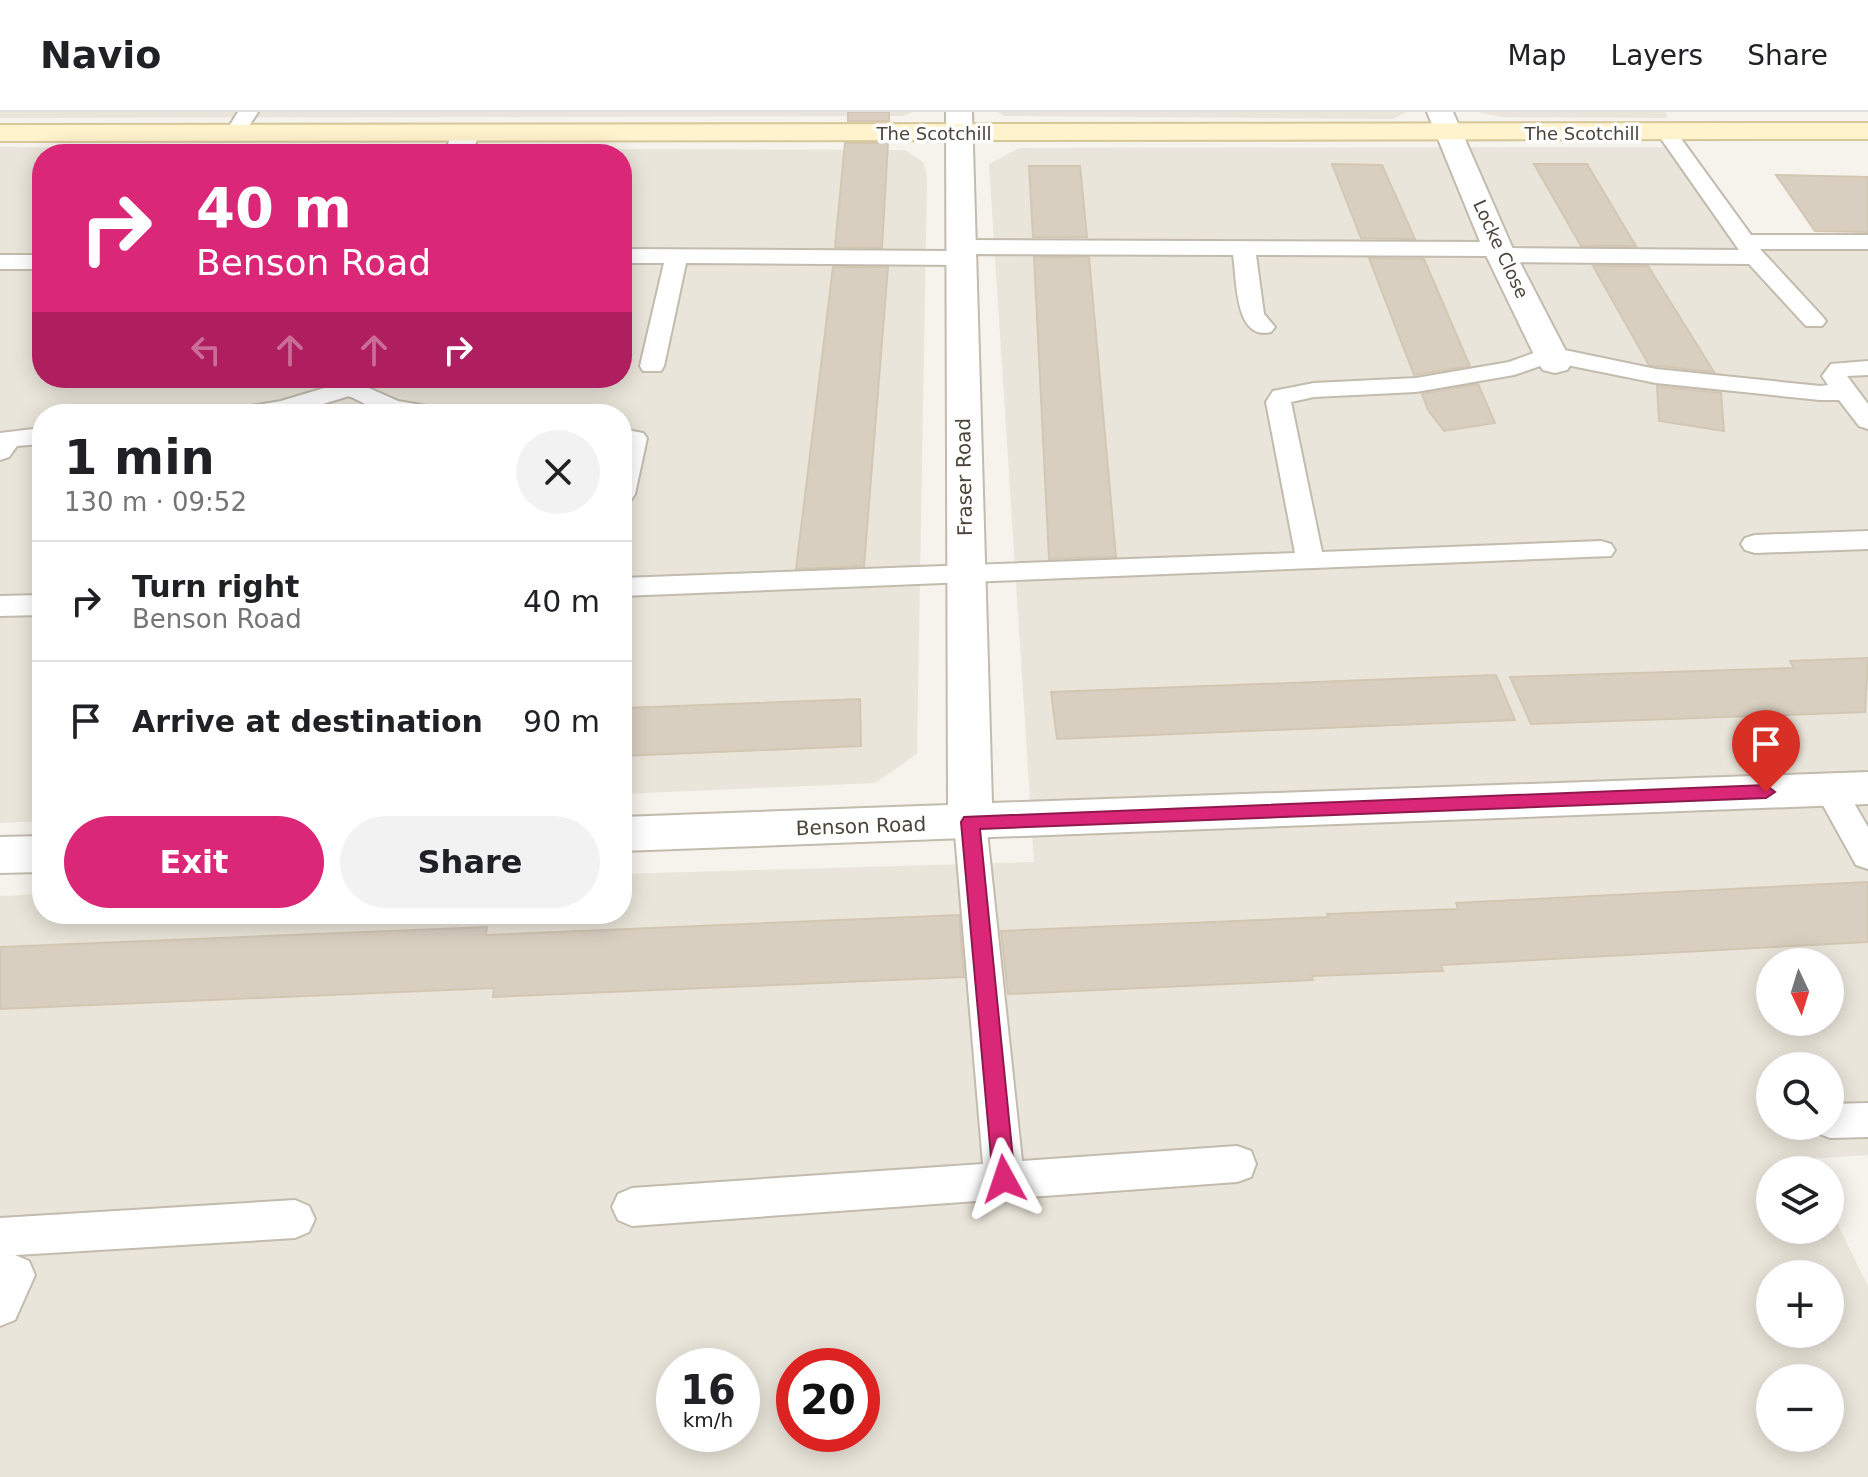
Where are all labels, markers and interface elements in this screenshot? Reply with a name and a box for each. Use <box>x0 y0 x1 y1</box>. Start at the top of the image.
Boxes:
text: Navio <box>40 33 161 77</box>
text: Map <box>1507 39 1567 72</box>
text: Layers <box>1611 39 1703 72</box>
text: Share <box>1747 39 1828 72</box>
street label: The Scotchill <box>876 123 991 144</box>
street label: The Scotchill <box>1524 123 1639 144</box>
text: 40 m <box>196 175 352 240</box>
icon: right <box>64 176 168 280</box>
street label: Locke Close <box>1469 196 1533 302</box>
text: Benson Road <box>196 242 431 283</box>
icon: left <box>184 328 228 372</box>
icon: ahead <box>268 328 312 372</box>
icon: ahead <box>352 328 396 372</box>
icon: right <box>436 328 480 372</box>
street label: Fraser Road <box>951 418 977 536</box>
text: 1 min <box>64 429 215 485</box>
button: close <box>516 430 600 514</box>
text: 130 m · 09:52 <box>64 487 247 517</box>
text: Turn right <box>132 569 299 604</box>
icon: right <box>64 579 108 623</box>
text: 40 m <box>523 584 600 619</box>
text: Benson Road <box>132 604 302 634</box>
icon: arrive <box>64 699 108 743</box>
text: Arrive at destination <box>132 704 483 739</box>
text: 90 m <box>523 704 600 739</box>
pin <box>1732 710 1800 792</box>
icon: arrive <box>1744 722 1788 766</box>
street label: Benson Road <box>795 812 927 840</box>
button: Exit <box>64 816 324 908</box>
button: Share <box>340 816 600 908</box>
north arrow <box>1756 948 1844 1036</box>
map controls <box>1756 948 1844 1452</box>
button: search <box>1756 1052 1844 1140</box>
position arrow <box>962 1137 1046 1221</box>
button: layers <box>1756 1156 1844 1244</box>
button: + <box>1756 1260 1844 1348</box>
speed limit sign: 20 <box>776 1348 880 1452</box>
button: − <box>1756 1364 1844 1452</box>
text: 16 <box>680 1367 736 1413</box>
text: km/h <box>683 1408 733 1432</box>

